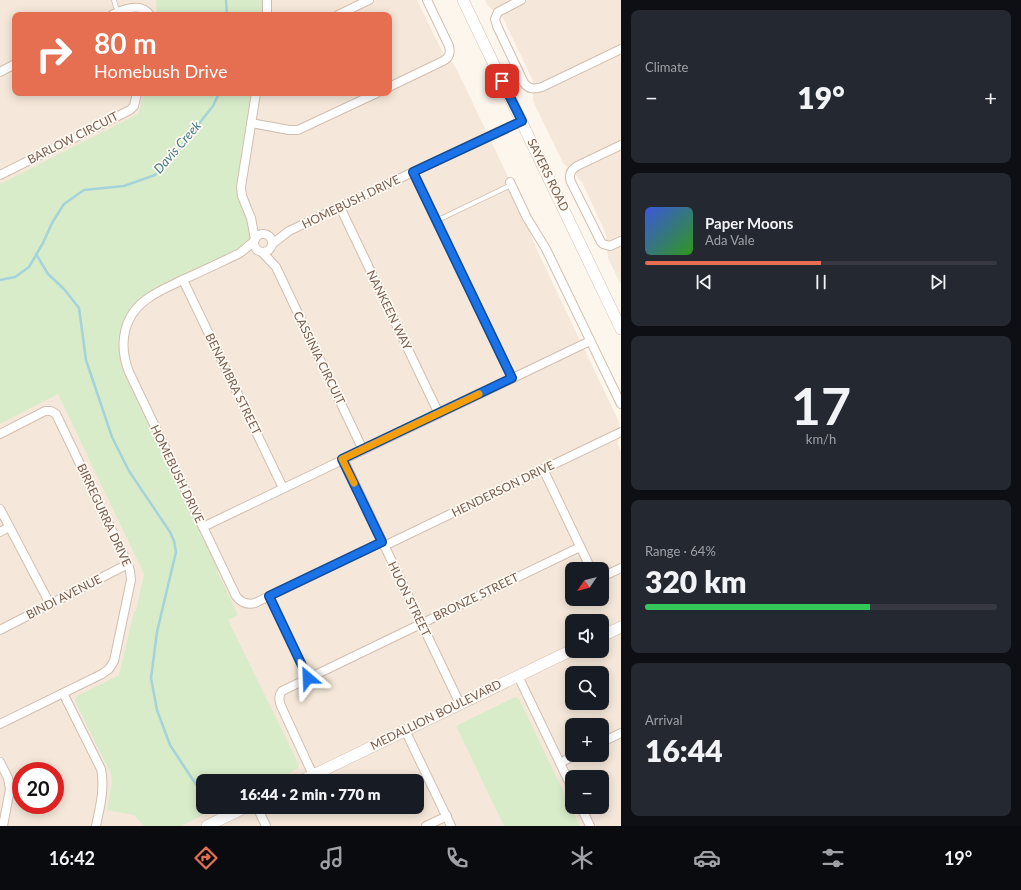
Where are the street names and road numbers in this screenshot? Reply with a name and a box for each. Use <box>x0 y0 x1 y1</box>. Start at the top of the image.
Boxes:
street label: BARLOW CIRCUIT <box>25 108 121 167</box>
street label: SAYERS ROAD <box>524 136 573 214</box>
street label: HOMEBUSH DRIVE <box>299 171 402 232</box>
street label: NANKEEN WAY <box>364 267 415 353</box>
street label: CASSINIA CIRCUIT <box>290 309 349 407</box>
street label: BENAMBRA STREET <box>202 330 265 437</box>
street label: HOMEBUSH DRIVE <box>147 422 208 525</box>
street label: HENDERSON DRIVE <box>449 457 557 520</box>
street label: BIRREGURRA DRIVE <box>74 461 135 568</box>
street label: HUON STREET <box>385 559 434 639</box>
street label: BRONZE STREET <box>431 569 521 624</box>
street label: BINDI AVENUE <box>23 571 104 622</box>
street label: MEDALLION BOULEVARD <box>368 676 504 753</box>

